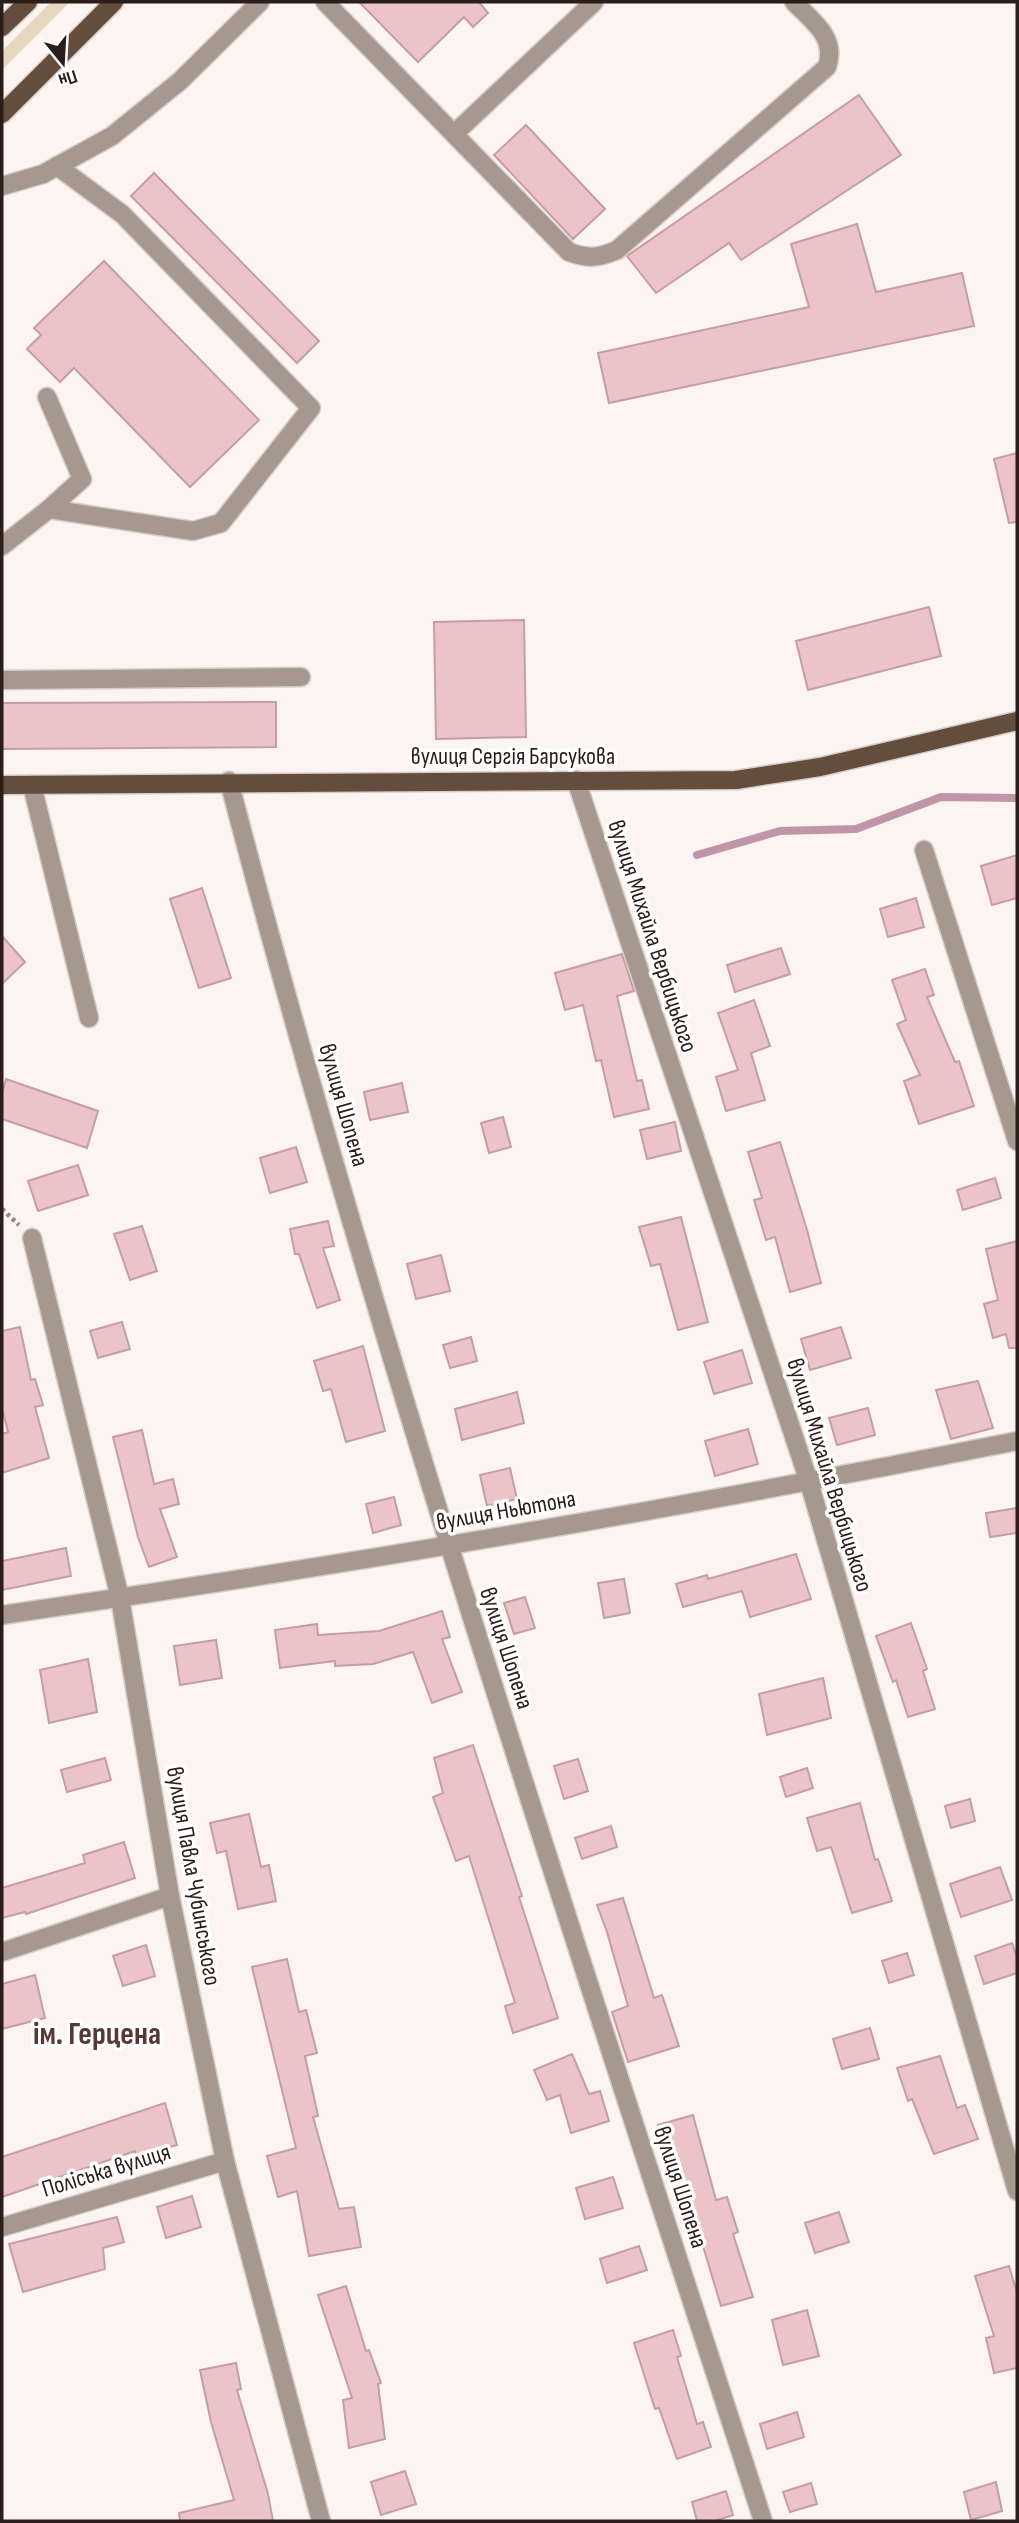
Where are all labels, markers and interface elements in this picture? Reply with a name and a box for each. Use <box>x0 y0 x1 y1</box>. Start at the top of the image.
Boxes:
north arrow <box>28 28 98 98</box>
text: Пн <box>55 64 80 92</box>
street label: вулиця Сергія Барсукова <box>411 742 615 771</box>
street label: вулиця Михайла Вербицького <box>601 816 704 1056</box>
street label: вулиця Шопена <box>312 1040 375 1170</box>
street label: вулиця Михайла Вербицького <box>780 1355 879 1595</box>
street label: вулиця Ньютона <box>434 1484 578 1537</box>
street label: вулиця Шопена <box>473 1584 540 1713</box>
street label: вулиця Павла Чубинського <box>160 1764 227 1988</box>
district label: ім. Герцена <box>33 2015 161 2054</box>
street label: вулиця Шопена <box>647 2123 714 2252</box>
street label: Поліська вулиця <box>38 2137 174 2204</box>

